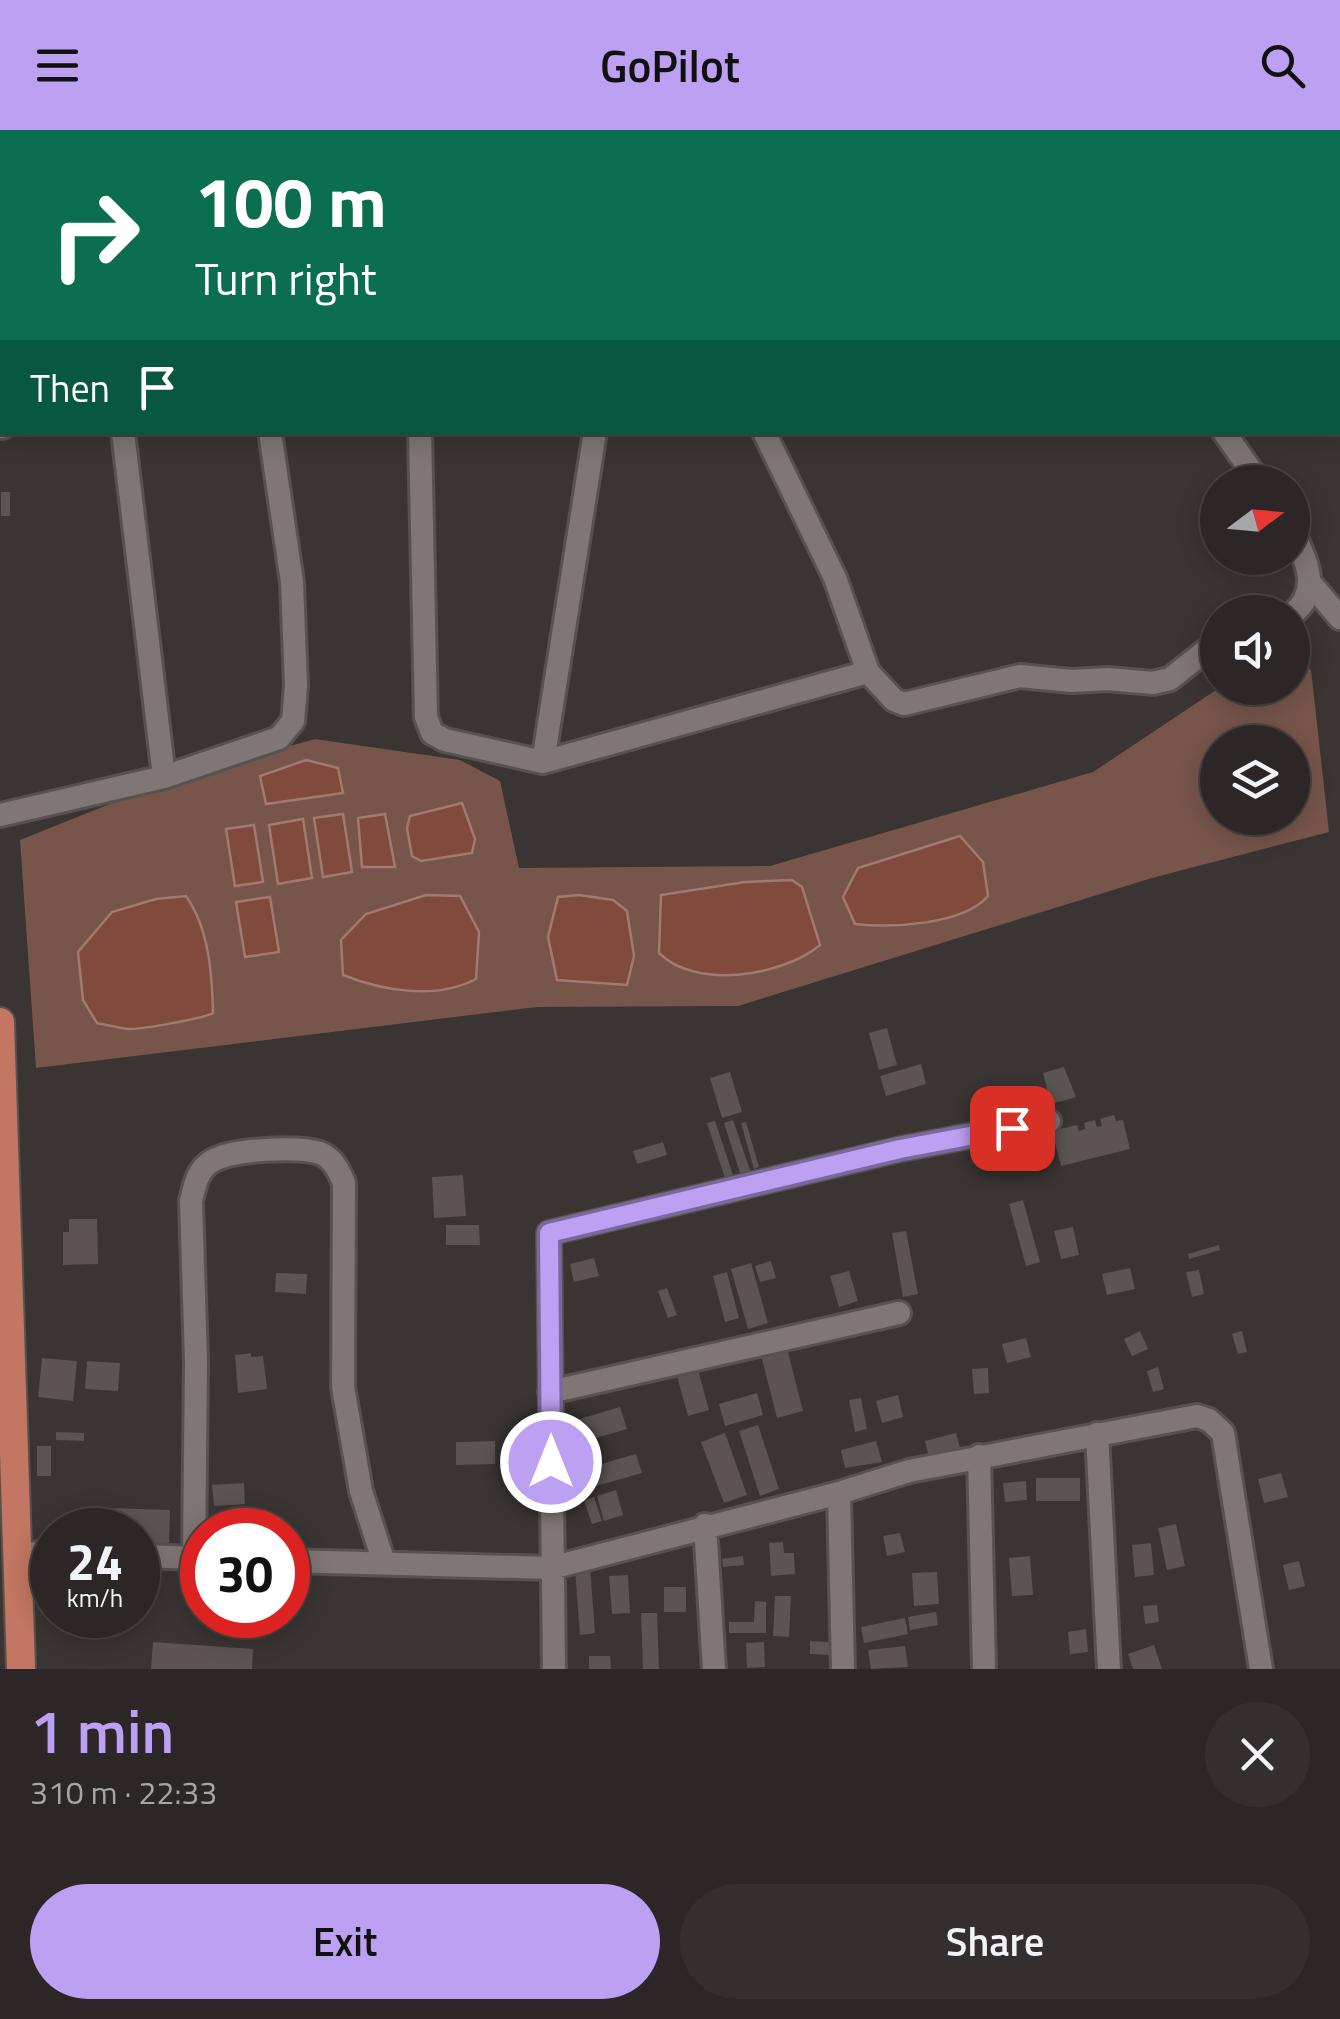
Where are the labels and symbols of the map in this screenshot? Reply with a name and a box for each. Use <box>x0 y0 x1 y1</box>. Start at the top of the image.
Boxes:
north arrow <box>1200 465 1310 575</box>
pin <box>970 1086 1055 1171</box>
position arrow <box>499 1410 603 1514</box>
speed limit sign: 30 <box>180 1508 310 1638</box>

